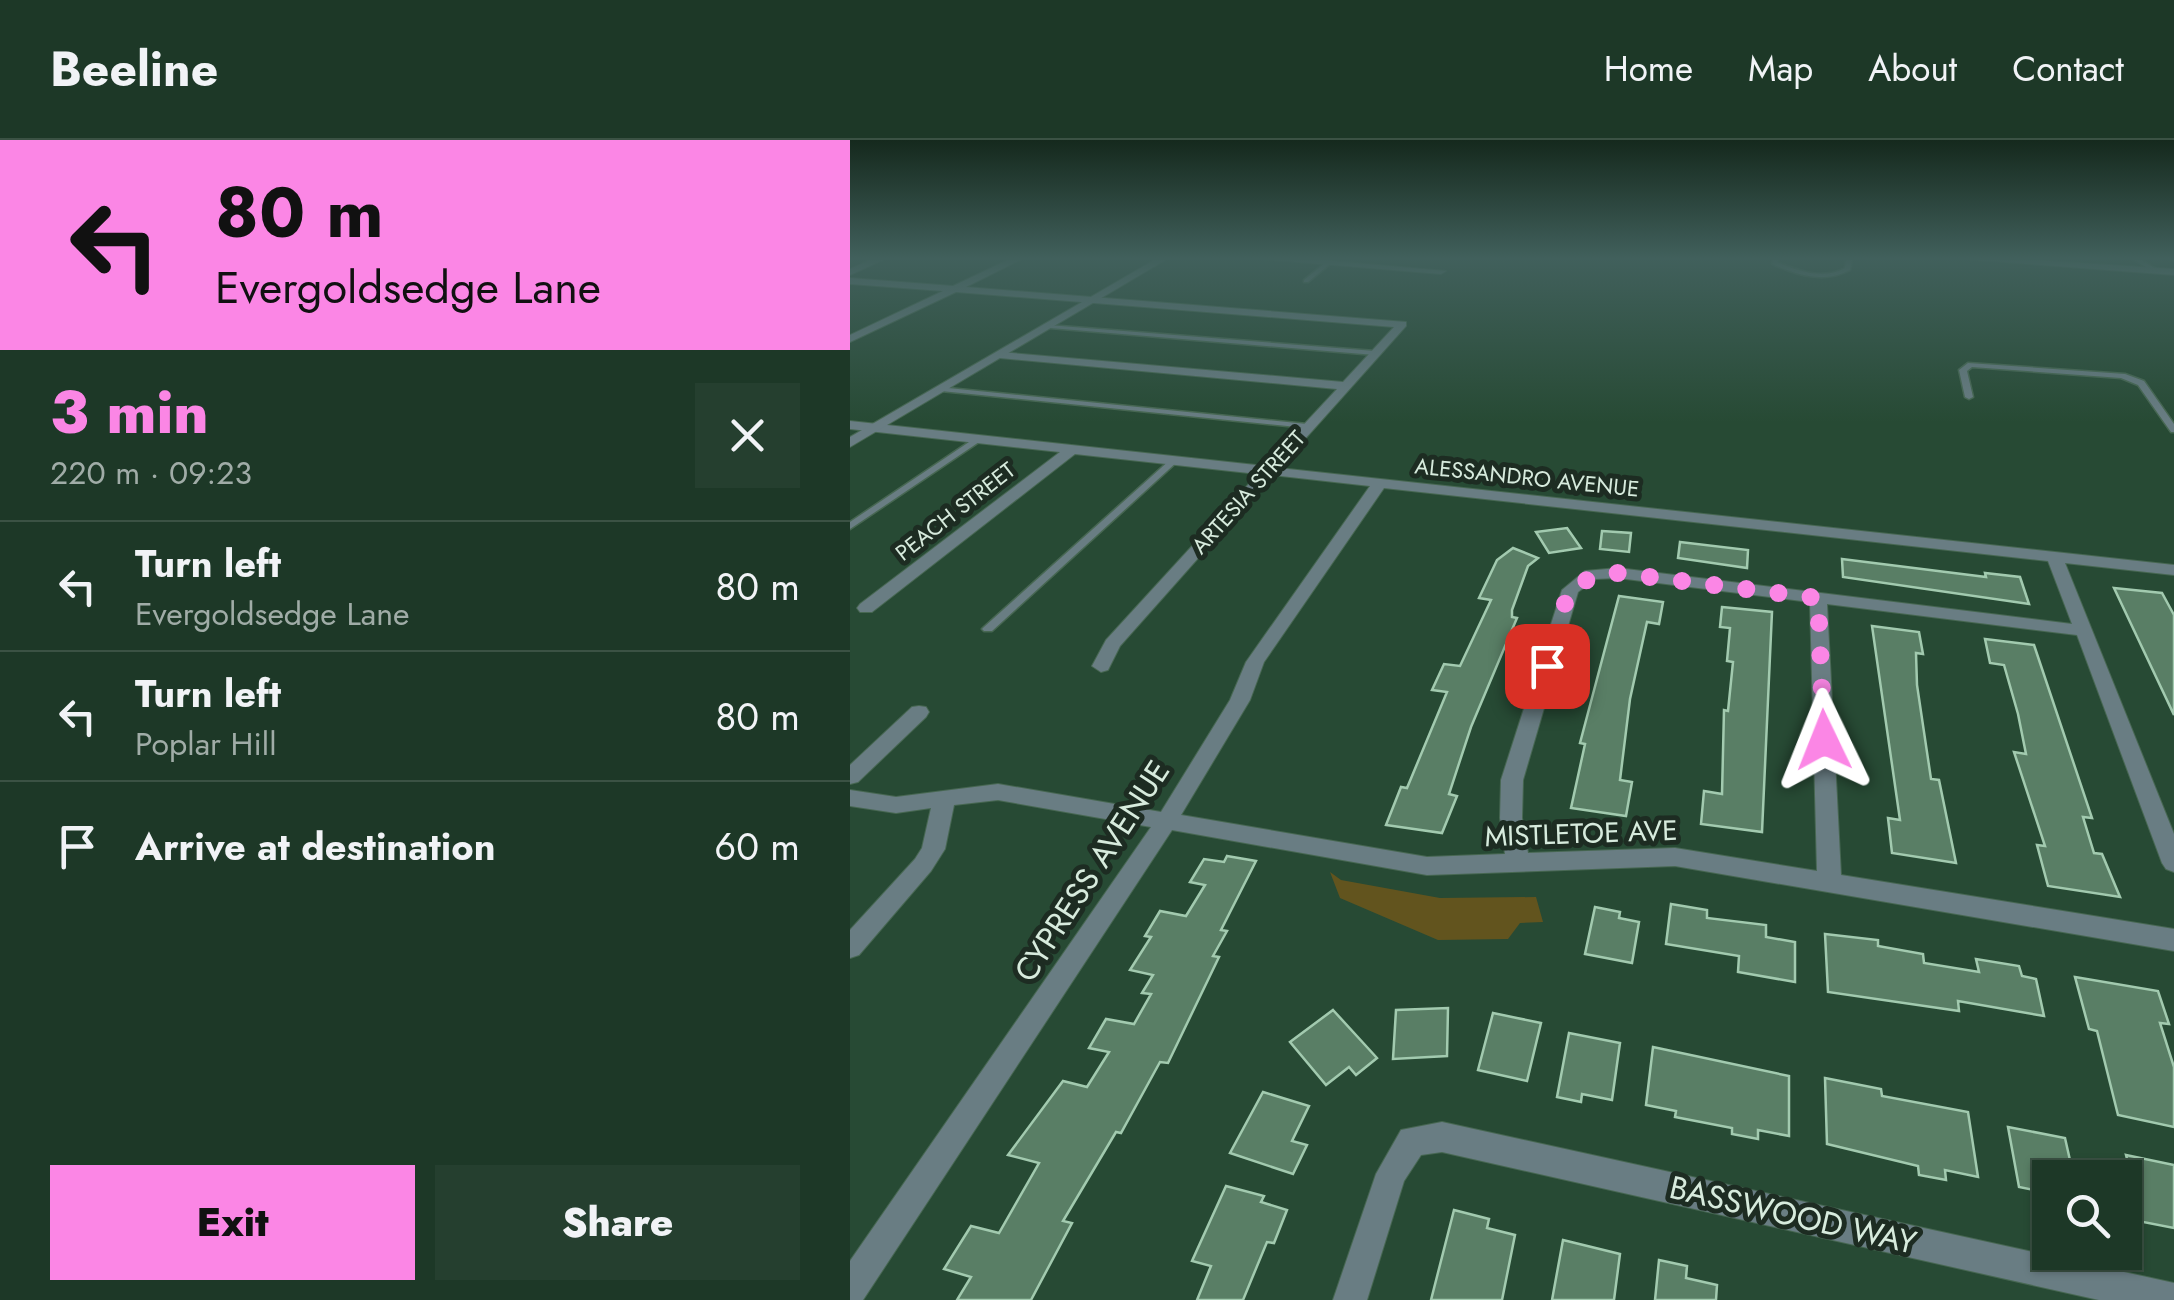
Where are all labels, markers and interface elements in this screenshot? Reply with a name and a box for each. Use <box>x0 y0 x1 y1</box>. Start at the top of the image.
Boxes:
text: Beeline <box>50 35 218 104</box>
text: Home <box>1604 44 1693 94</box>
text: Map <box>1748 44 1813 94</box>
text: About <box>1868 44 1957 94</box>
text: Contact <box>2012 44 2124 94</box>
text: 80 m <box>215 162 384 263</box>
icon: left <box>50 180 180 310</box>
text: Evergoldsedge Lane <box>215 255 601 320</box>
text: 3 min <box>50 369 209 456</box>
button: close <box>695 383 800 488</box>
street label: ARTESIA STREET <box>1184 422 1313 561</box>
street label: ALESSANDRO AVENUE <box>1413 449 1641 505</box>
text: 220 m · 09:23 <box>50 450 252 496</box>
street label: PEACH STREET <box>888 453 1022 568</box>
text: Turn left <box>135 536 281 591</box>
icon: left <box>50 559 105 614</box>
text: 80 m <box>715 559 800 614</box>
text: Evergoldsedge Lane <box>135 591 410 637</box>
pin <box>1505 624 1590 709</box>
icon: arrive <box>1520 639 1575 694</box>
text: Turn left <box>135 666 281 721</box>
position arrow <box>1772 688 1876 792</box>
icon: left <box>50 689 105 744</box>
text: 80 m <box>715 689 800 744</box>
text: Poplar Hill <box>135 721 277 767</box>
street label: CYPRESS AVENUE <box>1003 751 1181 991</box>
street label: MISTLETOE AVE <box>1484 810 1678 857</box>
icon: arrive <box>50 819 105 874</box>
text: Arrive at destination <box>135 819 496 874</box>
text: 60 m <box>714 819 800 874</box>
map controls <box>2032 1160 2142 1270</box>
button: search <box>2032 1160 2142 1270</box>
street label: BASSWOOD WAY <box>1665 1164 1921 1266</box>
button: Exit <box>50 1165 415 1280</box>
button: Share <box>435 1165 800 1280</box>

